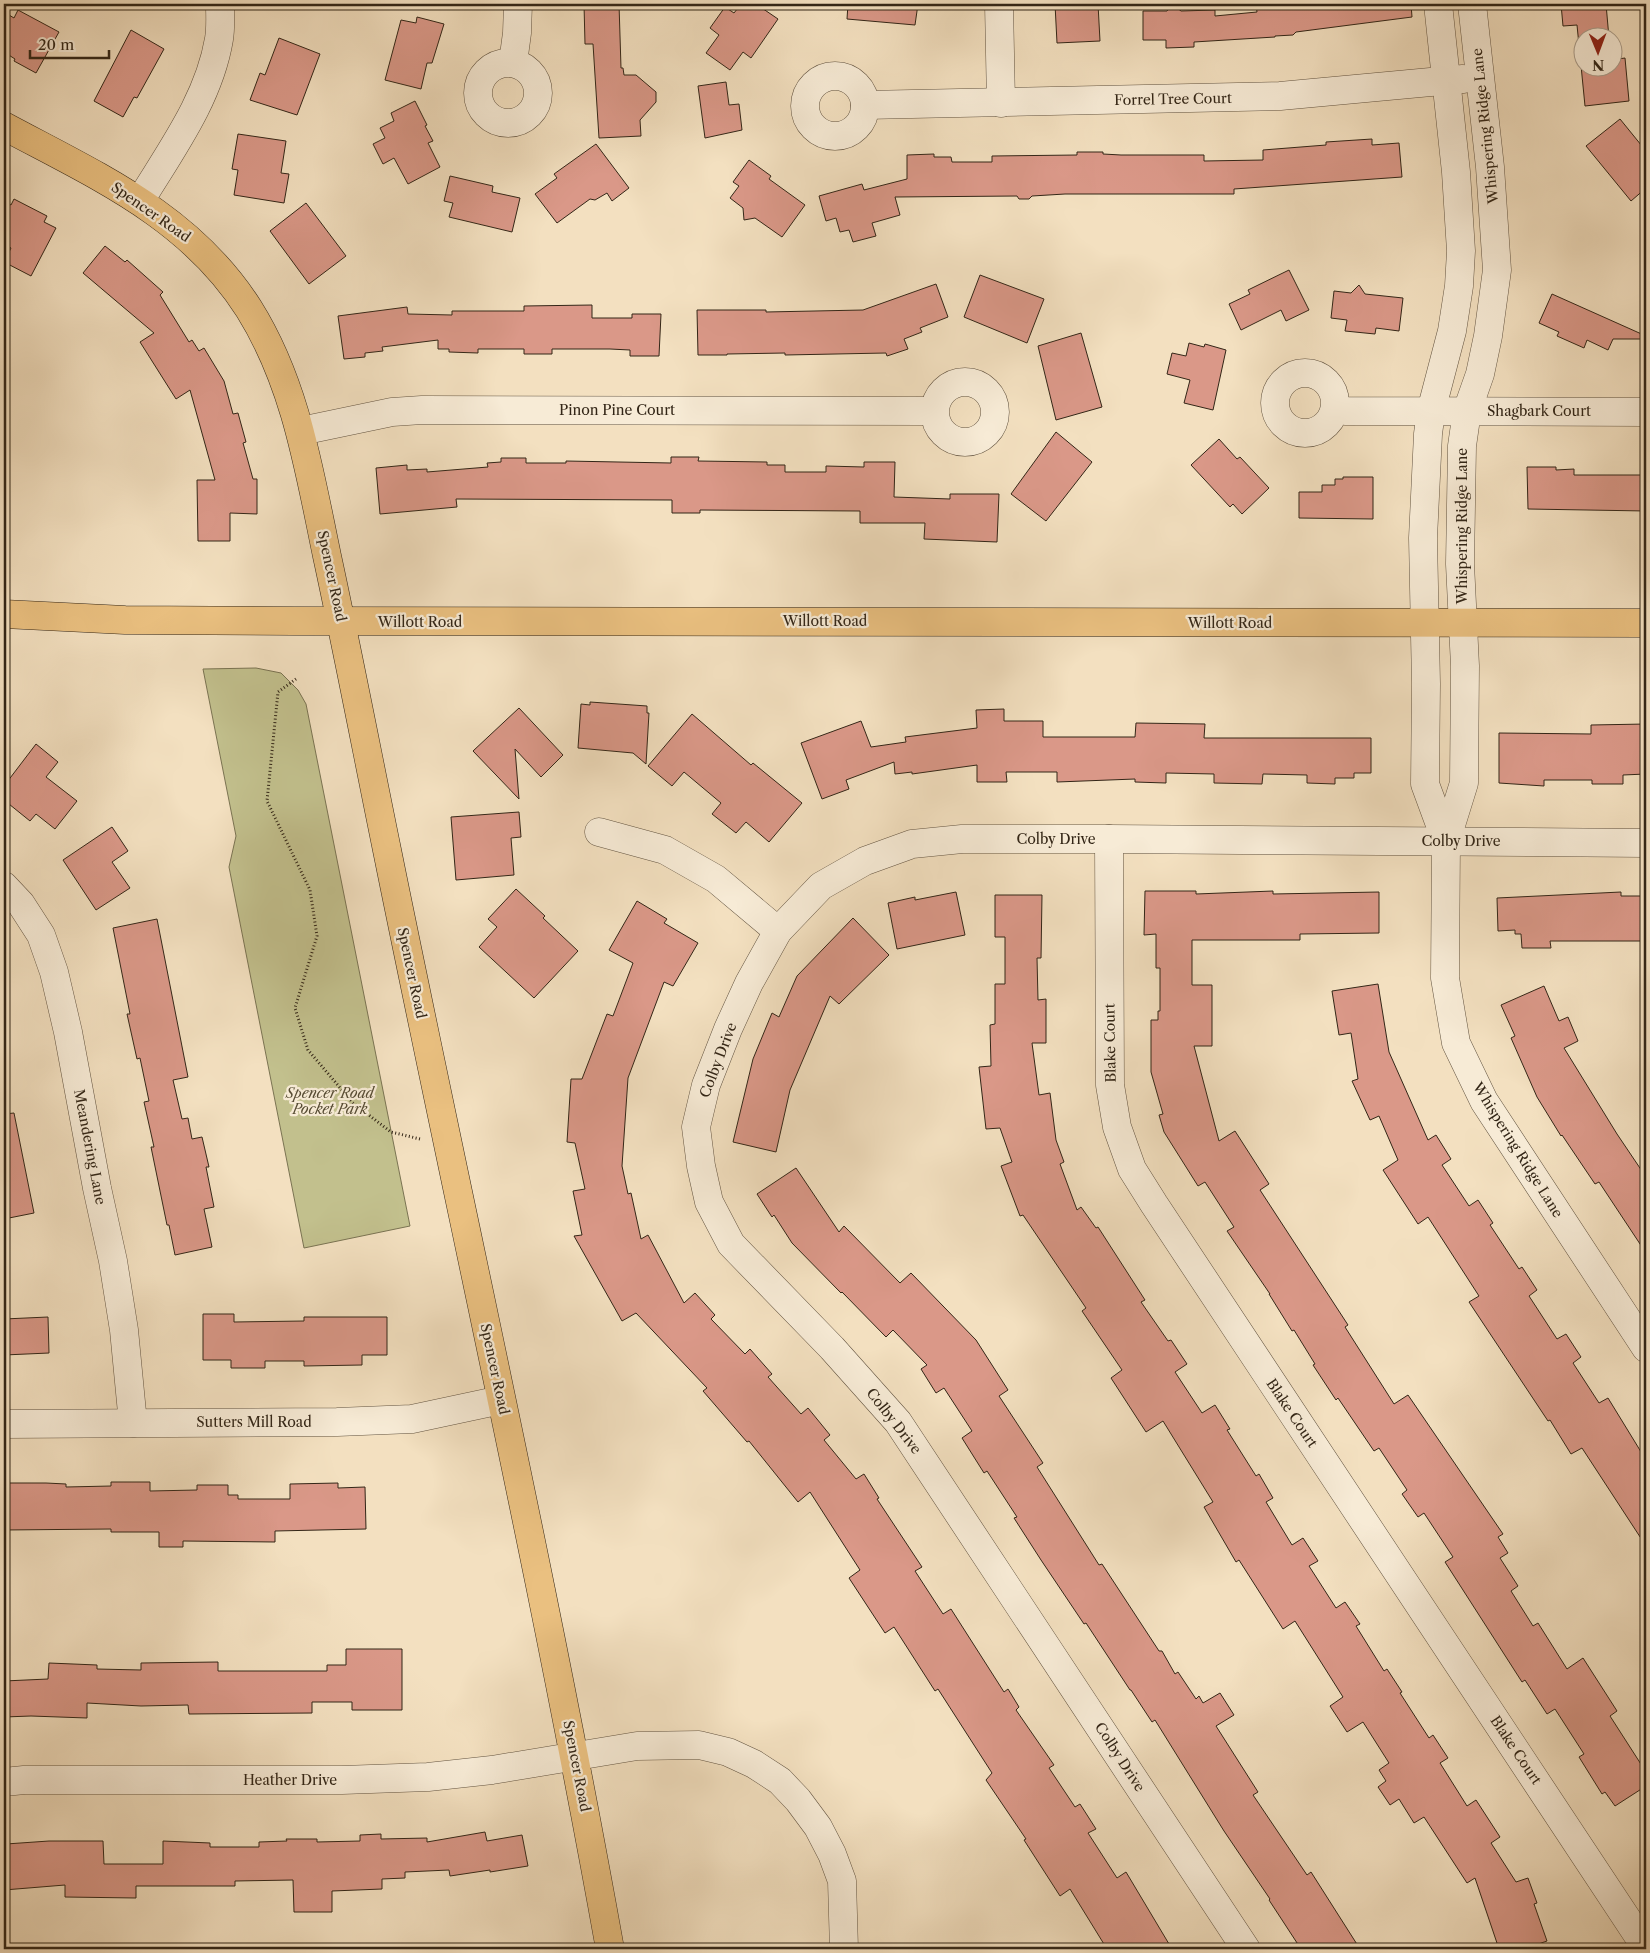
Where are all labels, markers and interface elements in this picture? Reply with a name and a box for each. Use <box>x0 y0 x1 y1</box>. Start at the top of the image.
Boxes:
scale bar <box>30 28 109 60</box>
north arrow <box>1572 28 1622 78</box>
text: 20 m <box>38 35 74 54</box>
street label: Whispering Ridge Lane <box>1468 47 1502 206</box>
text: N <box>1592 56 1604 74</box>
street label: Forrel Tree Court <box>1114 89 1232 109</box>
street label: Spencer Road <box>108 178 195 246</box>
street label: Pinon Pine Court <box>559 401 675 419</box>
street label: Shagbark Court <box>1487 402 1591 420</box>
street label: Whispering Ridge Lane <box>1453 448 1471 605</box>
street label: Spencer Road <box>314 529 351 624</box>
street label: Willott Road <box>782 612 868 630</box>
street label: Willott Road <box>377 613 463 631</box>
street label: Willott Road <box>1187 614 1273 632</box>
street label: Colby Drive <box>1016 830 1096 848</box>
street label: Colby Drive <box>1421 832 1501 850</box>
street label: Spencer Road <box>394 926 431 1021</box>
street label: Blake Court <box>1100 1003 1120 1083</box>
street label: Colby Drive <box>695 1020 741 1100</box>
street label: Whispering Ridge Lane <box>1468 1078 1567 1221</box>
park label: Spencer Road Pocket Park <box>285 1084 376 1118</box>
street label: Meandering Lane <box>70 1088 110 1206</box>
street label: Spencer Road <box>477 1322 514 1417</box>
street label: Blake Court <box>1262 1375 1322 1451</box>
street label: Colby Drive <box>863 1384 926 1458</box>
street label: Sutters Mill Road <box>196 1413 312 1431</box>
street label: Blake Court <box>1486 1712 1546 1788</box>
street label: Spencer Road <box>559 1719 595 1814</box>
street label: Colby Drive <box>1091 1719 1149 1795</box>
street label: Heather Drive <box>243 1771 337 1789</box>

